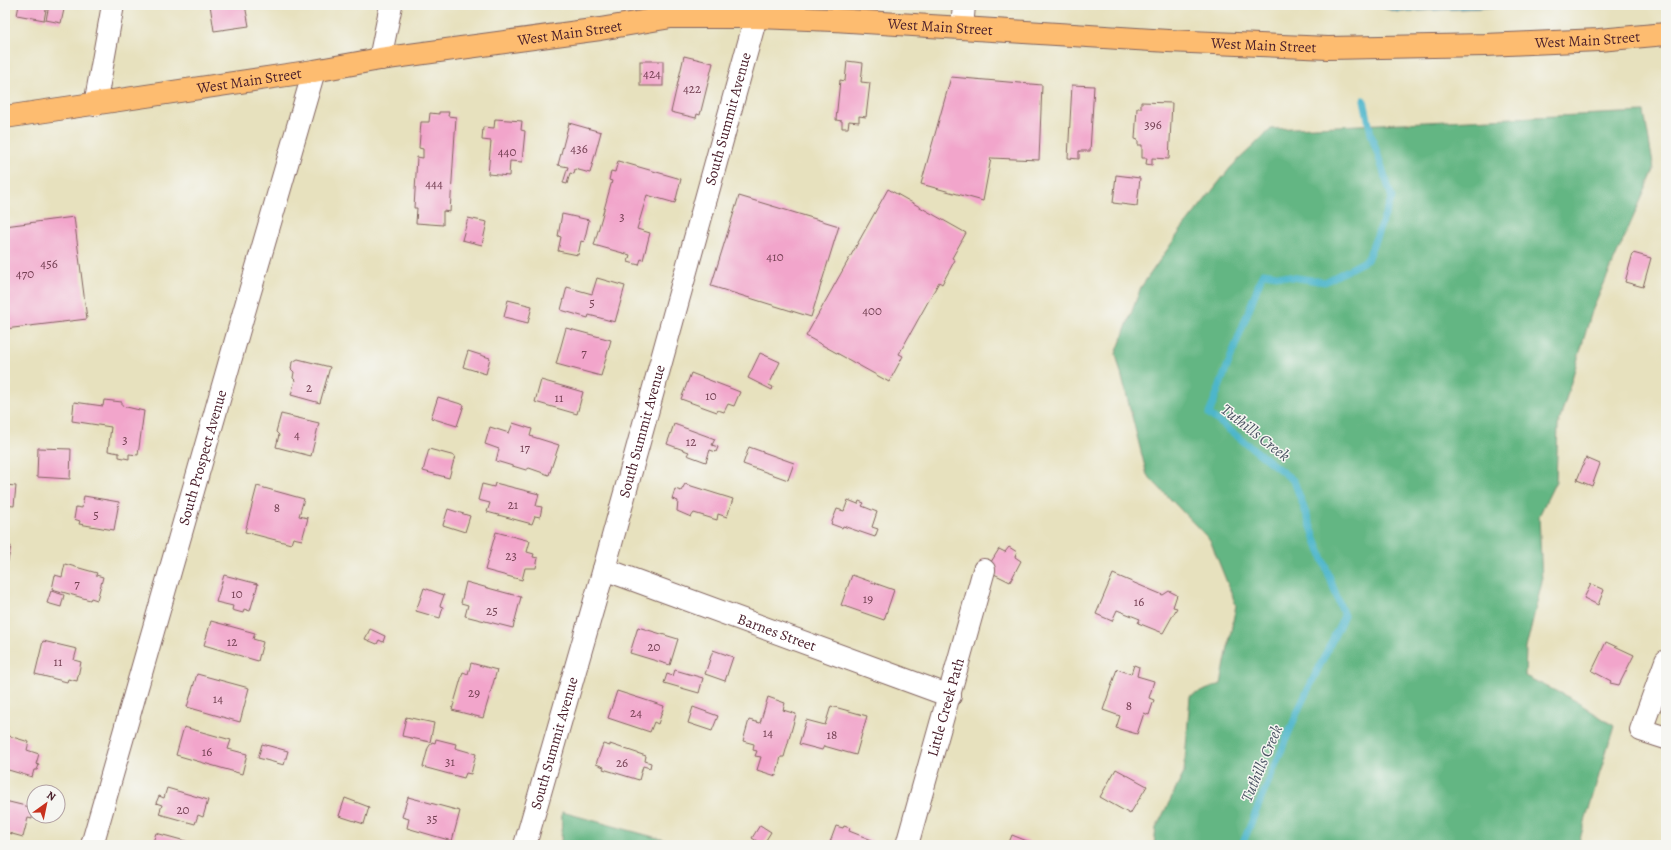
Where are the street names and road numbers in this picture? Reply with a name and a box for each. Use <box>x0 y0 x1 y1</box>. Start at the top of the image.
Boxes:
street label: West Main Street <box>886 13 994 40</box>
street label: West Main Street <box>515 15 624 50</box>
street label: West Main Street <box>1533 26 1641 53</box>
street label: West Main Street <box>1210 33 1317 57</box>
street label: South Summit Avenue <box>700 50 756 188</box>
street label: West Main Street <box>195 63 303 98</box>
street label: South Summit Avenue <box>614 362 670 500</box>
street label: South Prospect Avenue <box>174 387 231 528</box>
street label: Barnes Street <box>734 609 819 656</box>
street label: Little Creek Path <box>922 656 969 759</box>
street label: South Summit Avenue <box>526 674 583 812</box>

